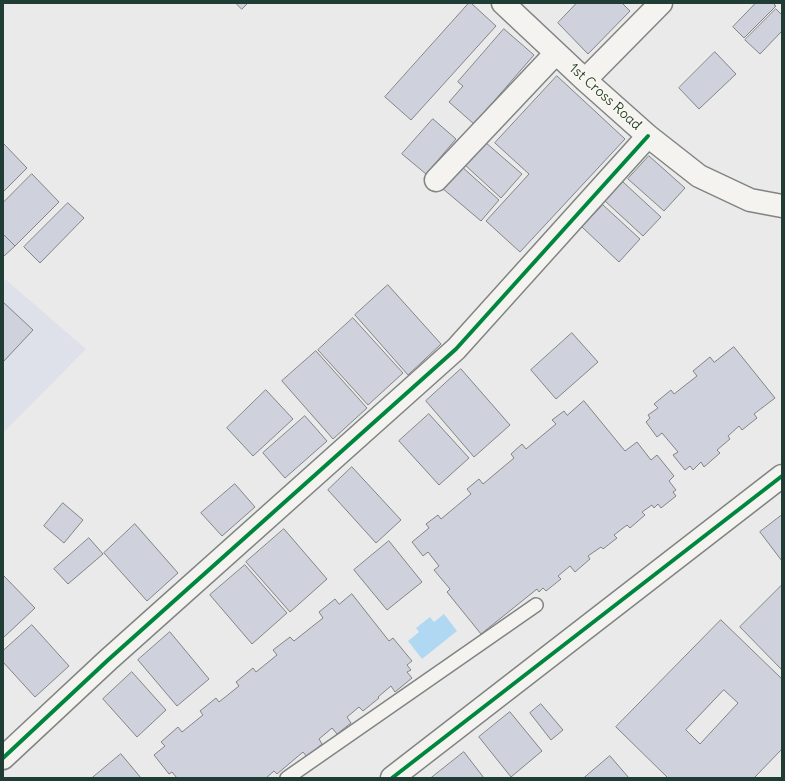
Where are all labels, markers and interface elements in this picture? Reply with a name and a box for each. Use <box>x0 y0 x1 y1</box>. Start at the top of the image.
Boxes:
street label: 1st Cross Road <box>565 60 645 134</box>

